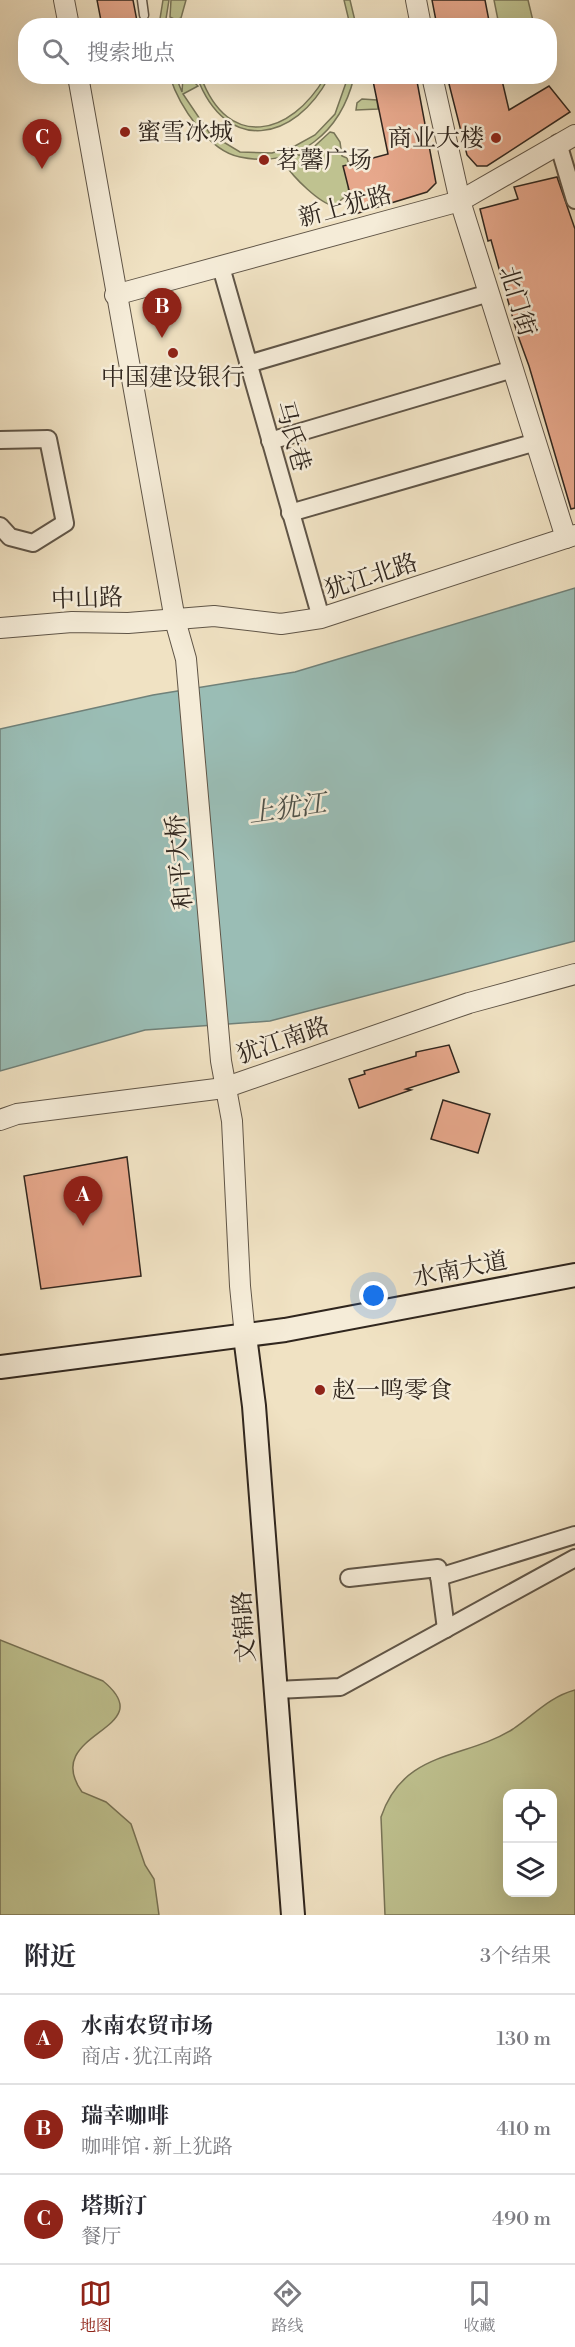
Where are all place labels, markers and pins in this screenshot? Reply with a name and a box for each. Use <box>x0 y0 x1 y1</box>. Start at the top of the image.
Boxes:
place label: 蜜雪冰城 <box>137 118 233 148</box>
pin: C <box>22 120 62 169</box>
place label: 商业大楼 <box>388 124 484 154</box>
marker: 蜜雪冰城 <box>118 125 132 139</box>
marker: 商业大楼 <box>489 131 503 145</box>
place label: 茗馨广场 <box>276 146 372 176</box>
marker: 茗馨广场 <box>257 153 271 167</box>
pin: B <box>142 288 182 338</box>
marker: 中国建设银行 <box>166 346 180 360</box>
place label: 中国建设银行 <box>101 363 245 393</box>
pin: A <box>64 1176 103 1226</box>
place label: 赵一鸣零食 <box>332 1376 452 1406</box>
marker: 赵一鸣零食 <box>313 1383 327 1397</box>

